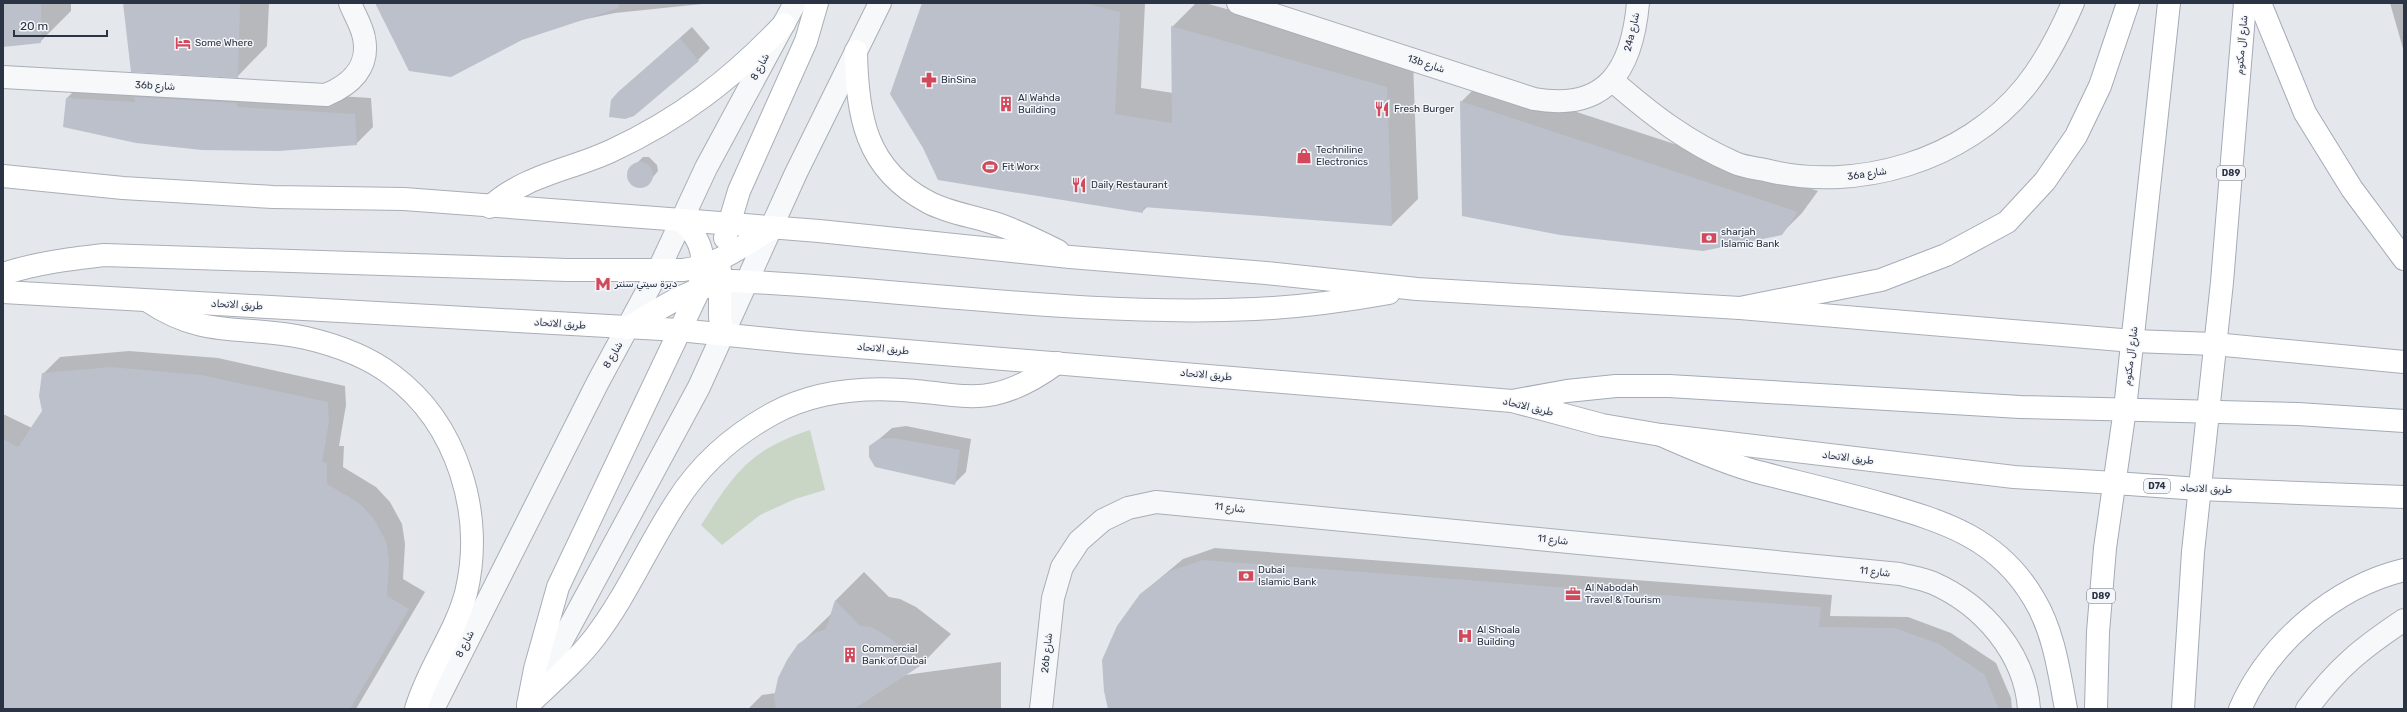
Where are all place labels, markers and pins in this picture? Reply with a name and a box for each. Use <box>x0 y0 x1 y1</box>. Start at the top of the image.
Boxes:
hotel icon: Some Where <box>174 34 192 52</box>
place label: Some Where <box>195 37 253 49</box>
pharmacy icon: BinSina <box>920 71 938 89</box>
place label: BinSina <box>941 74 976 86</box>
place label: Al Wahda Building <box>1018 92 1060 116</box>
building icon: Al Wahda Building <box>997 95 1015 113</box>
restaurant icon: Fresh Burger <box>1373 100 1391 118</box>
place label: Fresh Burger <box>1394 103 1455 115</box>
place label: Techniline Electronics <box>1316 144 1368 168</box>
shop icon: Techniline Electronics <box>1295 147 1313 165</box>
sports icon: Fit Worx <box>981 158 999 176</box>
place label: Fit Worx <box>1002 161 1040 173</box>
restaurant icon: Daily Restaurant <box>1070 176 1088 194</box>
place label: Daily Restaurant <box>1091 179 1168 191</box>
place label: sharjah Islamic Bank <box>1721 226 1780 250</box>
bank icon: sharjah Islamic Bank <box>1700 229 1718 247</box>
metro station icon: ديرة سيتي سنتر <box>594 275 612 293</box>
place label: ديرة سيتي سنتر <box>614 278 678 292</box>
place label: Dubai Islamic Bank <box>1258 564 1317 588</box>
bank icon: Dubai Islamic Bank <box>1237 567 1255 585</box>
place label: Al Nabodah Travel & Tourism <box>1585 582 1661 606</box>
office icon: Al Nabodah Travel & Tourism <box>1564 585 1582 603</box>
place label: Al Shoala Building <box>1477 624 1520 648</box>
hospital icon: Al Shoala Building <box>1456 627 1474 645</box>
place label: Commercial Bank of Dubai <box>862 643 926 667</box>
building icon: Commercial Bank of Dubai <box>841 646 859 664</box>

